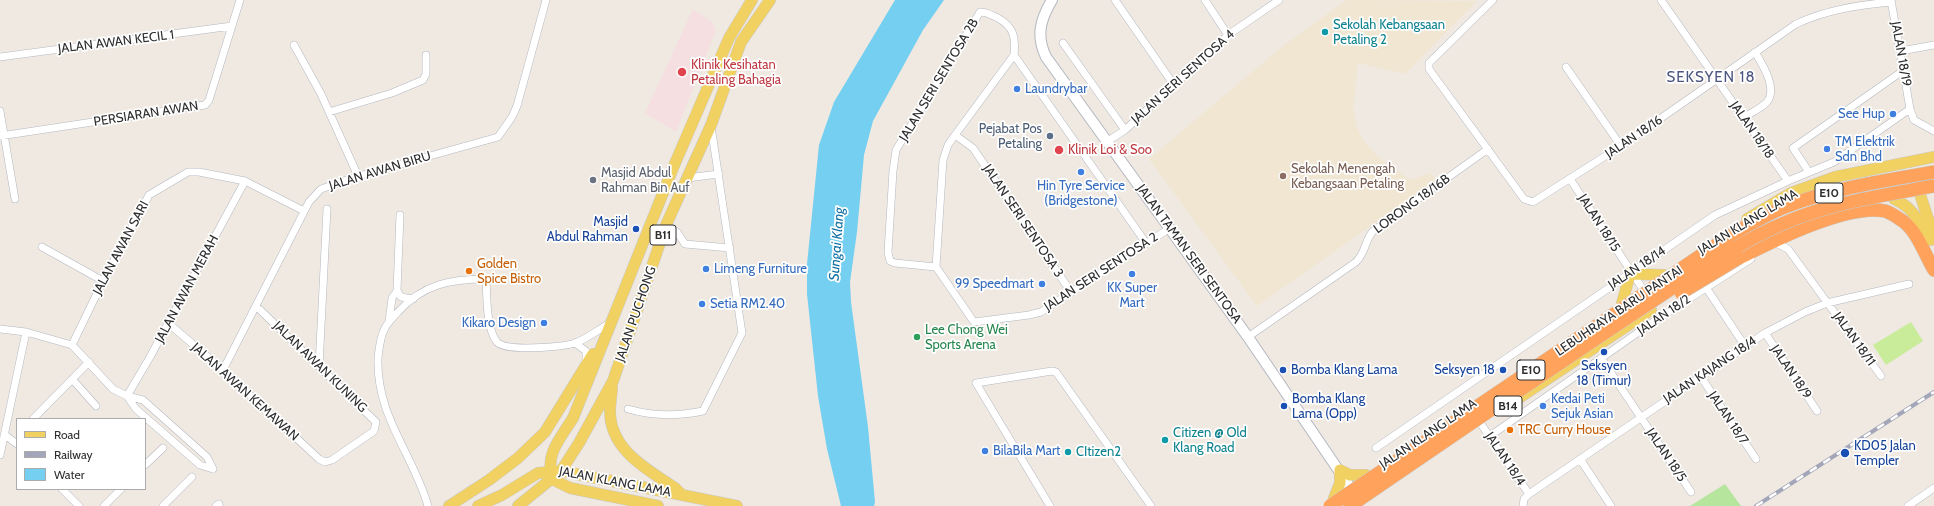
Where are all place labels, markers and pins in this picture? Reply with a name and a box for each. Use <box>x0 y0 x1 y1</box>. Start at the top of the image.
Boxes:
place label: Sekolah Kebangsaan Petaling 2 <box>1333 17 1445 48</box>
marker: Sekolah Kebangsaan Petaling 2 <box>1320 27 1330 37</box>
place label: Klinik Kesihatan Petaling Bahagia <box>691 57 781 88</box>
marker: Klinik Kesihatan Petaling Bahagia <box>676 66 688 78</box>
place label: Laundrybar <box>1025 81 1087 97</box>
marker: Laundrybar <box>1012 84 1022 94</box>
place label: See Hup <box>1838 106 1885 122</box>
marker: See Hup <box>1888 109 1898 119</box>
place label: Pejabat Pos Petaling <box>979 121 1042 152</box>
marker: Pejabat Pos Petaling <box>1045 131 1055 141</box>
place label: TM Elektrik Sdn Bhd <box>1835 134 1895 165</box>
place label: Klinik Loi & Soo <box>1068 142 1152 158</box>
marker: Klinik Loi & Soo <box>1053 144 1065 156</box>
marker: TM Elektrik Sdn Bhd <box>1822 144 1832 154</box>
place label: Sekolah Menengah Kebangsaan Petaling <box>1291 161 1404 192</box>
place label: Masjid Abdul Rahman Bin Auf <box>601 165 689 196</box>
marker: Hin Tyre Service (Bridgestone) <box>1076 167 1086 177</box>
marker: Sekolah Menengah Kebangsaan Petaling <box>1278 171 1288 181</box>
marker: Masjid Abdul Rahman Bin Auf <box>588 175 598 185</box>
place label: Hin Tyre Service (Bridgestone) <box>1037 178 1125 209</box>
place label: Masjid Abdul Rahman <box>547 214 628 245</box>
marker: Masjid Abdul Rahman <box>631 224 641 234</box>
place label: Golden Spice Bistro <box>477 256 541 287</box>
place label: Limeng Furniture <box>714 261 807 277</box>
marker: Limeng Furniture <box>701 264 711 274</box>
marker: Golden Spice Bistro <box>464 266 474 276</box>
marker: KK Super Mart <box>1127 269 1137 279</box>
place label: 99 Speedmart <box>955 276 1034 292</box>
marker: 99 Speedmart <box>1037 279 1047 289</box>
place label: KK Super Mart <box>1107 280 1157 311</box>
place label: Setia RM2.40 <box>710 296 785 312</box>
marker: Setia RM2.40 <box>697 299 707 309</box>
place label: Kikaro Design <box>462 315 536 331</box>
marker: Kikaro Design <box>539 318 549 328</box>
place label: Lee Chong Wei Sports Arena <box>925 322 1008 353</box>
marker: Lee Chong Wei Sports Arena <box>912 332 922 342</box>
marker: Seksyen 18 (Timur) <box>1599 347 1609 357</box>
place label: Seksyen 18 (Timur) <box>1577 358 1631 389</box>
place label: Bomba Klang Lama <box>1291 362 1397 378</box>
place label: Seksyen 18 <box>1434 362 1495 378</box>
marker: Bomba Klang Lama <box>1278 365 1288 375</box>
marker: Seksyen 18 <box>1498 365 1508 375</box>
place label: Bomba Klang Lama (Opp) <box>1292 391 1365 422</box>
place label: Kedai Peti Sejuk Asian <box>1551 391 1613 422</box>
marker: Bomba Klang Lama (Opp) <box>1279 401 1289 411</box>
marker: Kedai Peti Sejuk Asian <box>1538 401 1548 411</box>
place label: TRC Curry House <box>1518 422 1611 438</box>
place label: Citizen @ Old Klang Road <box>1173 425 1247 456</box>
marker: TRC Curry House <box>1505 425 1515 435</box>
marker: Citizen @ Old Klang Road <box>1160 435 1170 445</box>
place label: KD05 Jalan Templer <box>1854 438 1916 469</box>
place label: BilaBila Mart <box>993 443 1060 459</box>
place label: CItizen2 <box>1076 444 1121 460</box>
marker: BilaBila Mart <box>980 446 990 456</box>
marker: CItizen2 <box>1063 447 1073 457</box>
marker: KD05 Jalan Templer <box>1839 447 1851 459</box>

